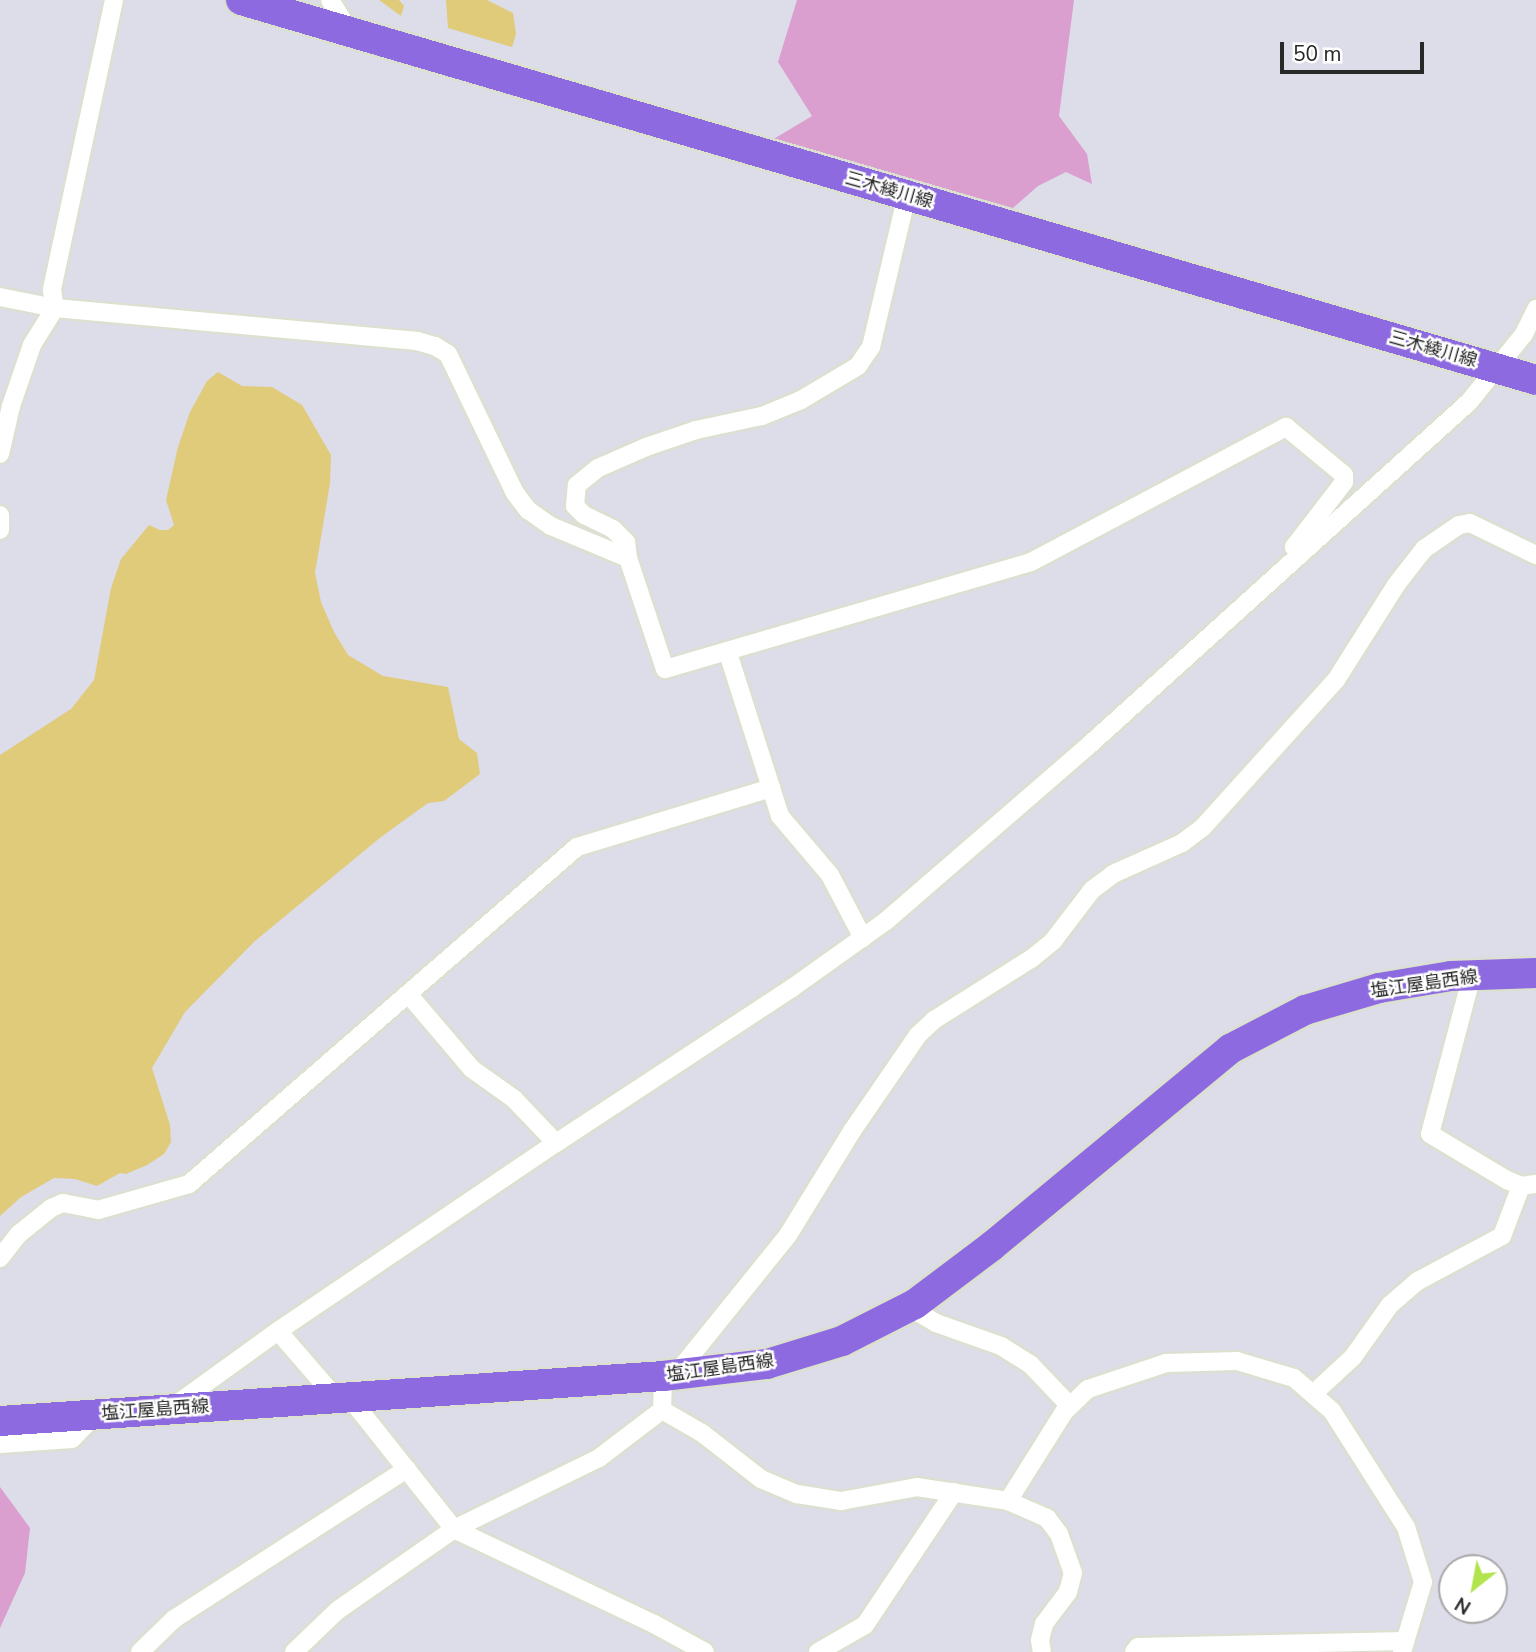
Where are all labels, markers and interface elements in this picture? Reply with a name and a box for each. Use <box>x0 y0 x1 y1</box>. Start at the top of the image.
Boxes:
scale bar <box>1284 28 1428 72</box>
text: 50 m <box>1293 40 1342 68</box>
street label: 三木綾川線 <box>843 167 935 213</box>
street label: 三木綾川線 <box>1387 326 1479 372</box>
street label: 塩江屋島西線 <box>1369 966 1479 1002</box>
street label: 塩江屋島西線 <box>665 1350 775 1386</box>
street label: 塩江屋島西線 <box>100 1395 210 1425</box>
north arrow <box>1438 1554 1508 1624</box>
text: N <box>1450 1590 1476 1620</box>

